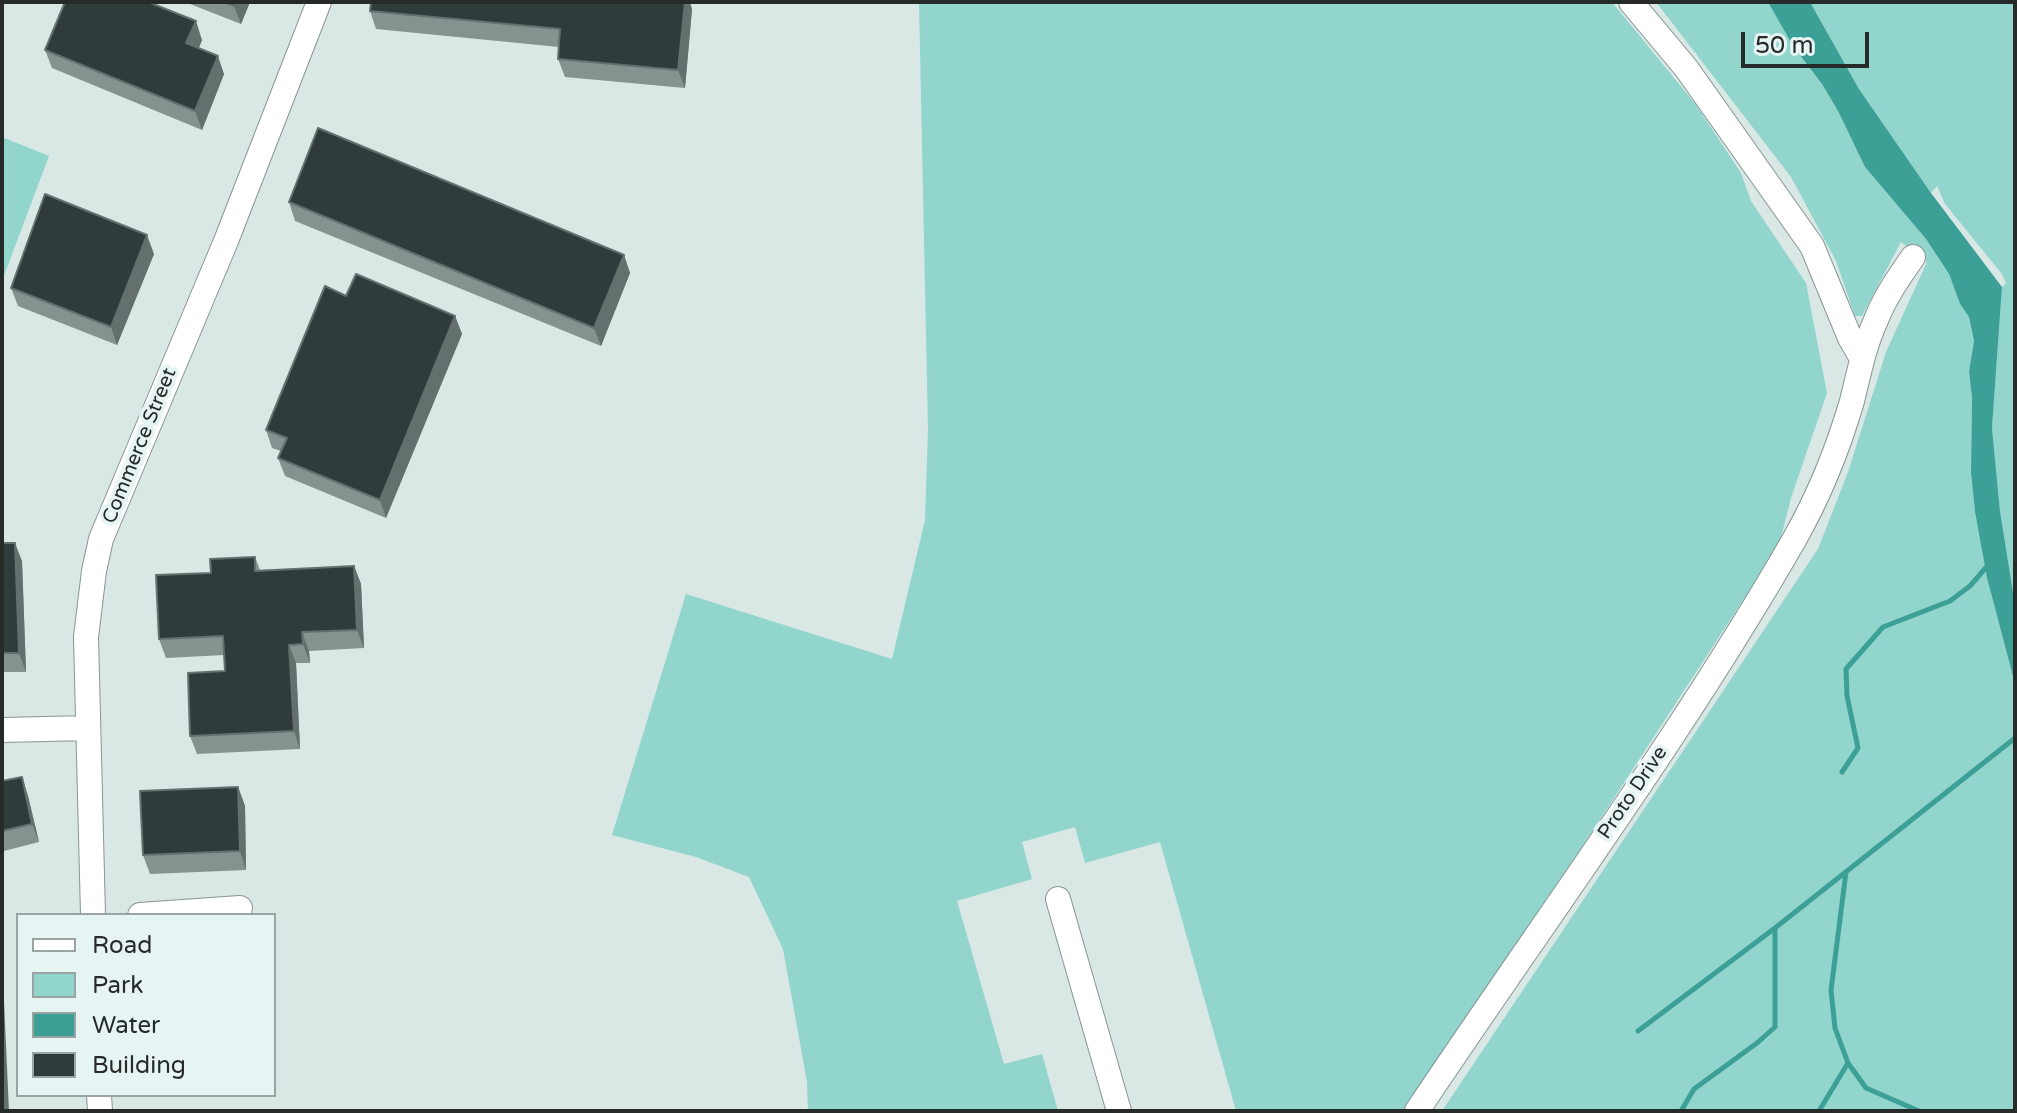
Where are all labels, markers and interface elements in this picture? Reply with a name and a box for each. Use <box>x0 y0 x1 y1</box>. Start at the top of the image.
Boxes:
scale bar <box>1745 16 1873 66</box>
text: 50 m <box>1755 31 1813 60</box>
street label: Commerce Street <box>98 365 182 527</box>
street label: Proto Drive <box>1593 742 1673 844</box>
legend <box>16 913 276 1097</box>
text: Road <box>92 931 152 960</box>
text: Park <box>92 971 143 1000</box>
text: Water <box>92 1011 160 1040</box>
text: Building <box>92 1051 186 1080</box>

